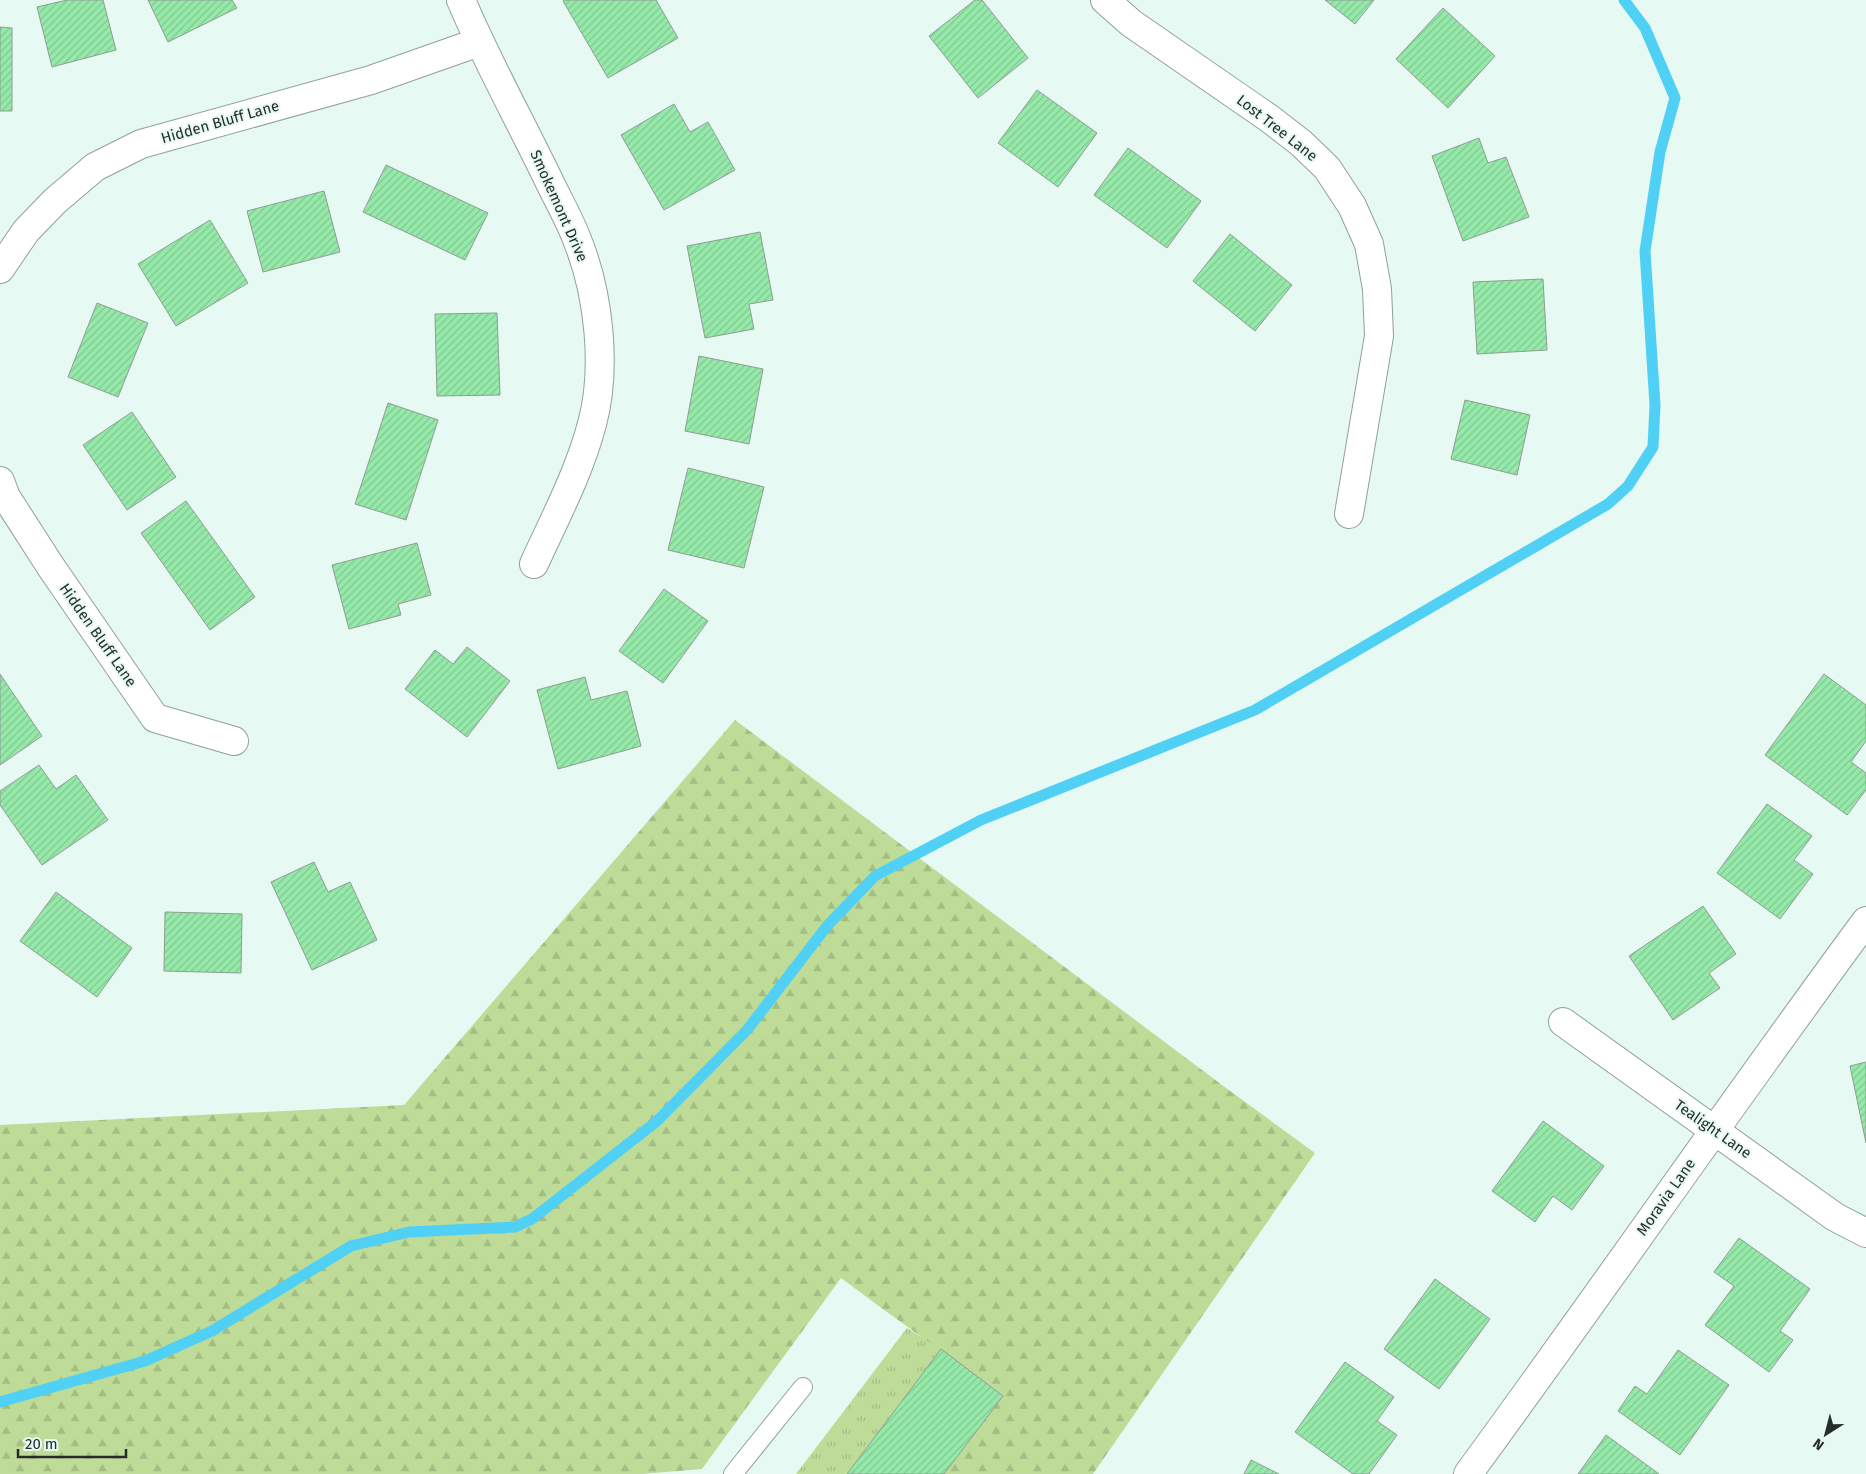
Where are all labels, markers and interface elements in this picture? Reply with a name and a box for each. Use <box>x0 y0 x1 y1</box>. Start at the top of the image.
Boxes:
street label: Lost Tree Lane <box>1233 91 1321 165</box>
street label: Hidden Bluff Lane <box>159 97 281 147</box>
street label: Smokemont Drive <box>526 147 592 265</box>
street label: Hidden Bluff Lane <box>56 580 140 690</box>
street label: Tealight Lane <box>1671 1096 1755 1162</box>
street label: Moravia Lane <box>1633 1155 1699 1239</box>
north arrow <box>1801 1409 1851 1459</box>
scale bar <box>18 1426 125 1458</box>
text: 20 m <box>25 1435 58 1453</box>
text: N <box>1810 1435 1827 1454</box>

